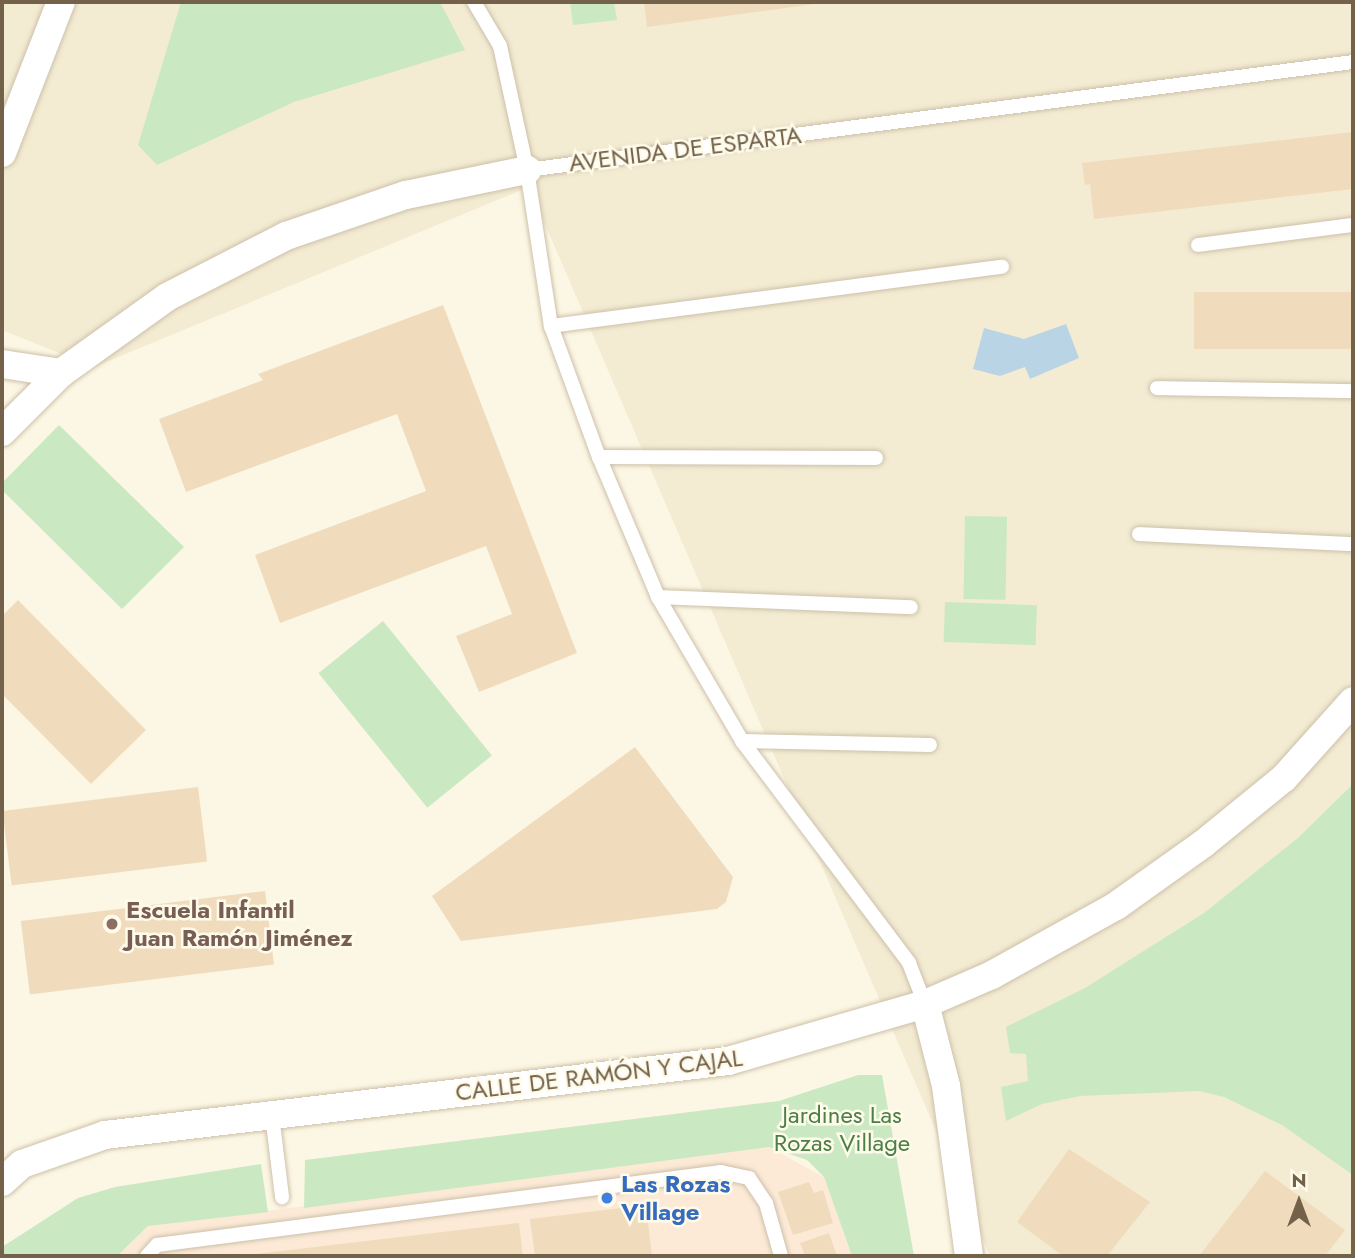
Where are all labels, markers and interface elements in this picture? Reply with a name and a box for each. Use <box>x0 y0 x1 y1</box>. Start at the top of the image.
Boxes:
street label: AVENIDA DE ESPARTA <box>567 120 803 178</box>
place label: Escuela Infantil Juan Ramón Jiménez <box>126 896 353 952</box>
marker: Escuela Infantil Juan Ramón Jiménez <box>104 916 120 932</box>
street label: CALLE DE RAMÓN Y CAJAL <box>454 1043 744 1107</box>
park label: Jardines Las Rozas Village <box>774 1101 910 1157</box>
north arrow <box>1264 1167 1334 1237</box>
text: N <box>1291 1167 1307 1194</box>
place label: Las Rozas Village <box>621 1170 730 1226</box>
marker: Las Rozas Village <box>599 1190 615 1206</box>

